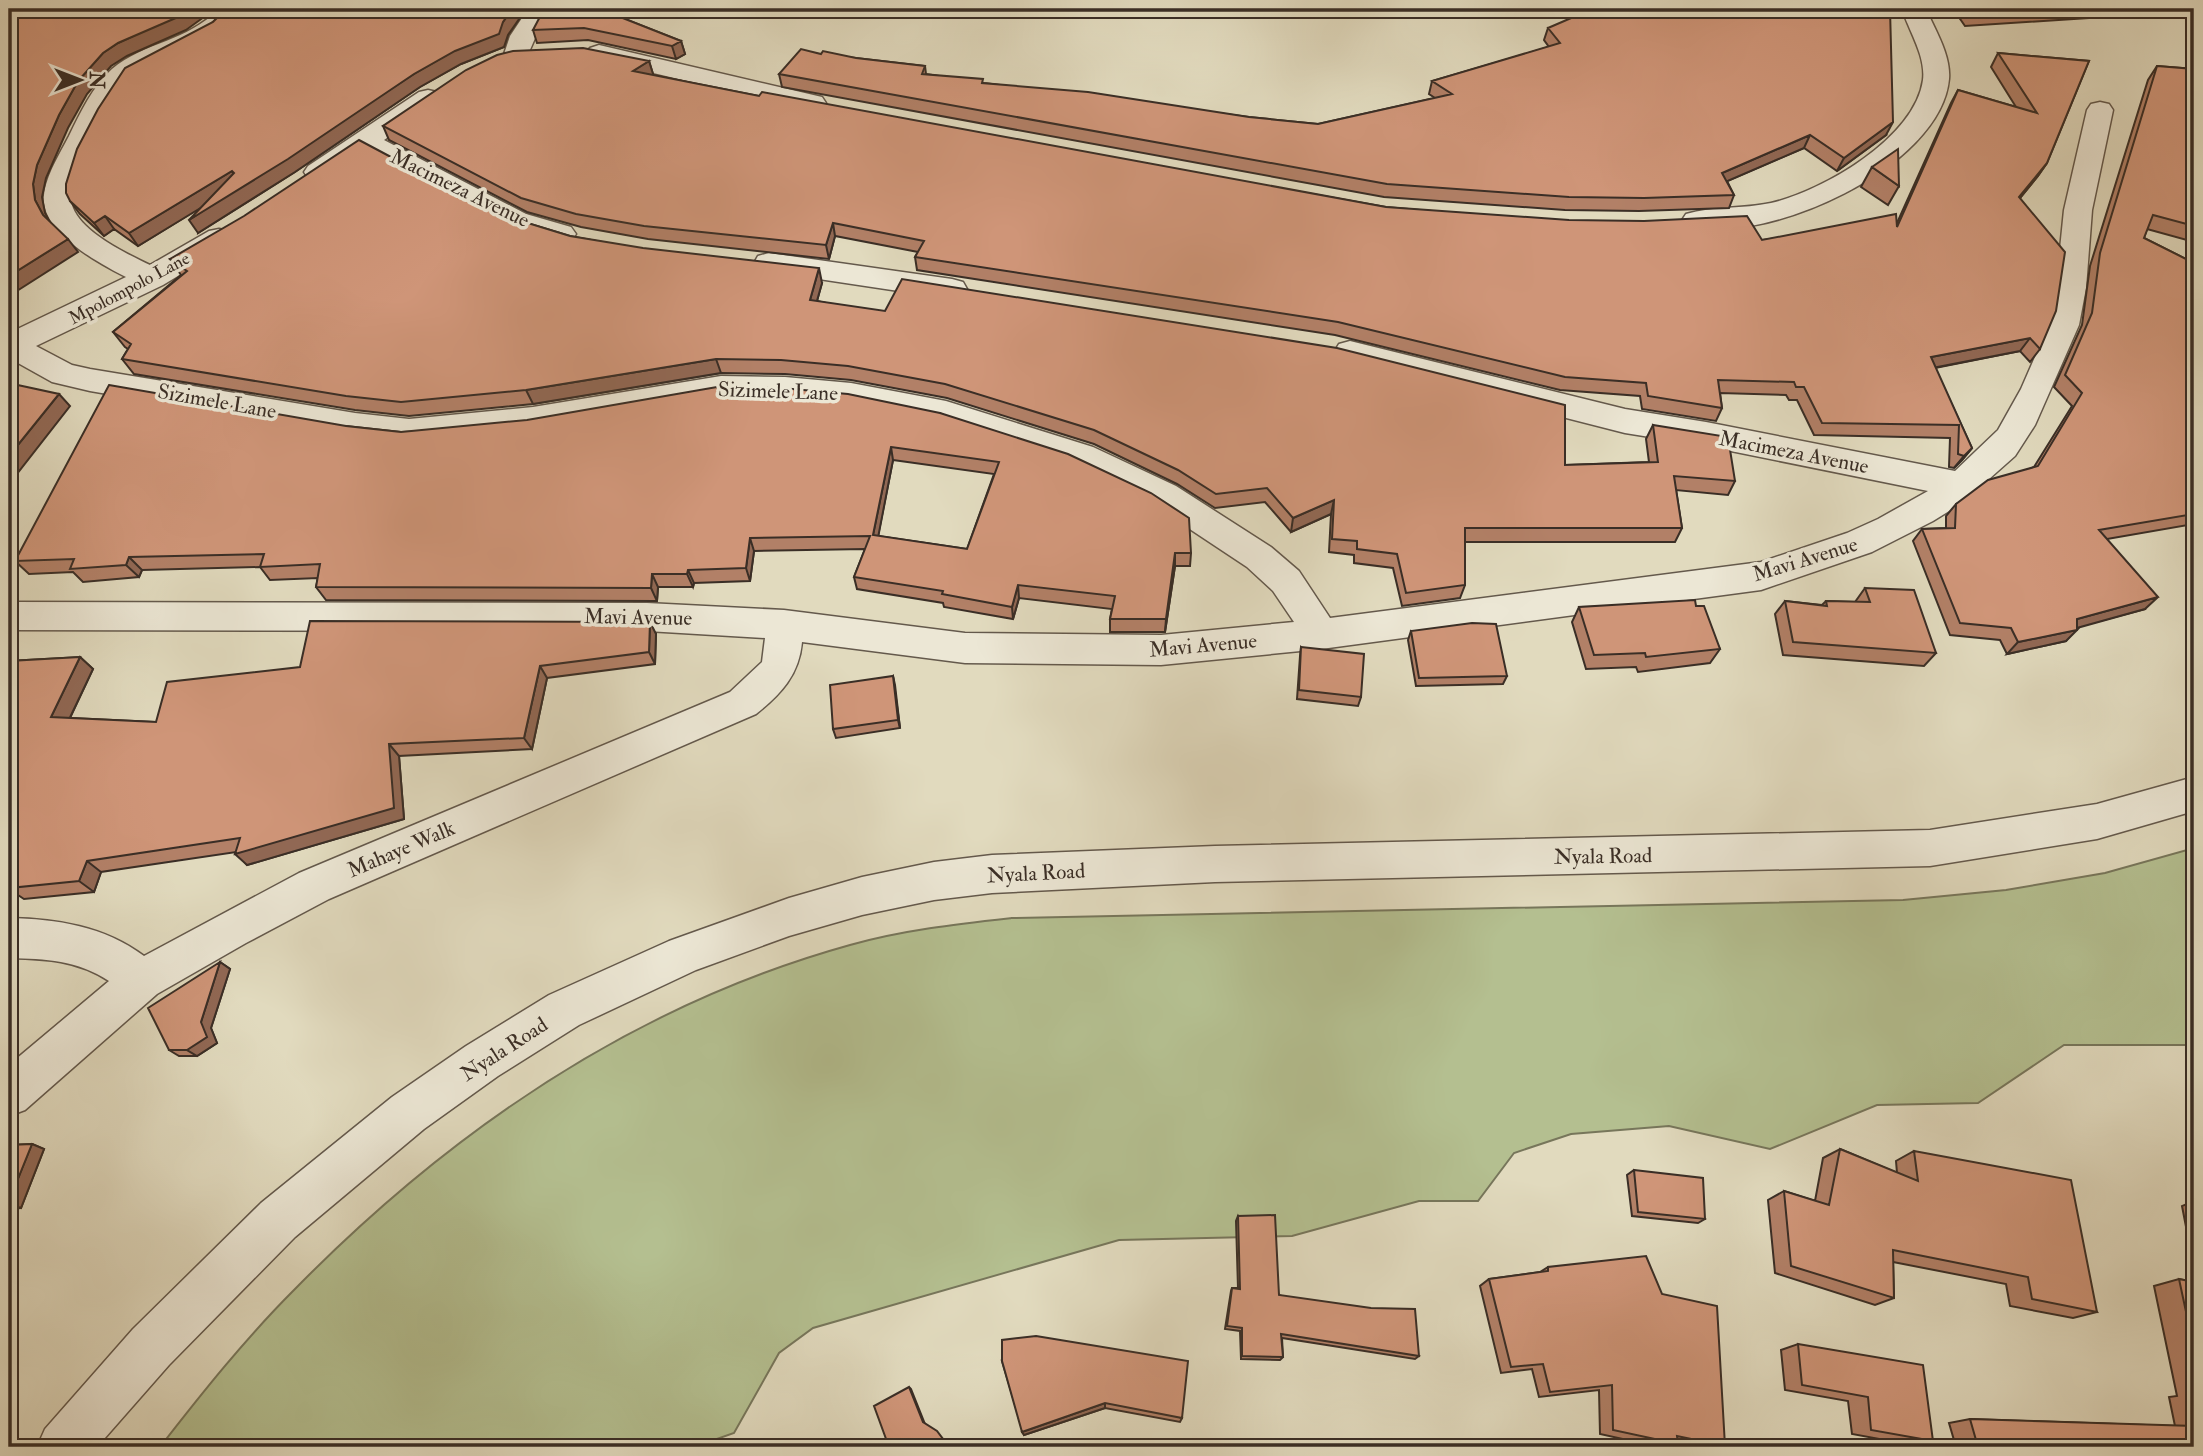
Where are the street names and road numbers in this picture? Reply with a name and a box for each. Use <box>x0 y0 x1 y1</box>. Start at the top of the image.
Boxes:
street label: Macimeza Avenue <box>386 143 534 234</box>
street label: Mpolompolo Lane <box>65 247 194 330</box>
street label: Sizimele Lane <box>718 376 839 407</box>
street label: Sizimele Lane <box>156 378 279 425</box>
street label: Macimeza Avenue <box>1717 425 1871 480</box>
street label: Mavi Avenue <box>1749 531 1861 588</box>
street label: Mavi Avenue <box>584 603 693 632</box>
street label: Mavi Avenue <box>1148 627 1258 664</box>
street label: Mahaye Walk <box>343 815 459 884</box>
street label: Nyala Road <box>1554 842 1653 871</box>
street label: Nyala Road <box>986 857 1087 890</box>
street label: Nyala Road <box>456 1011 553 1088</box>

